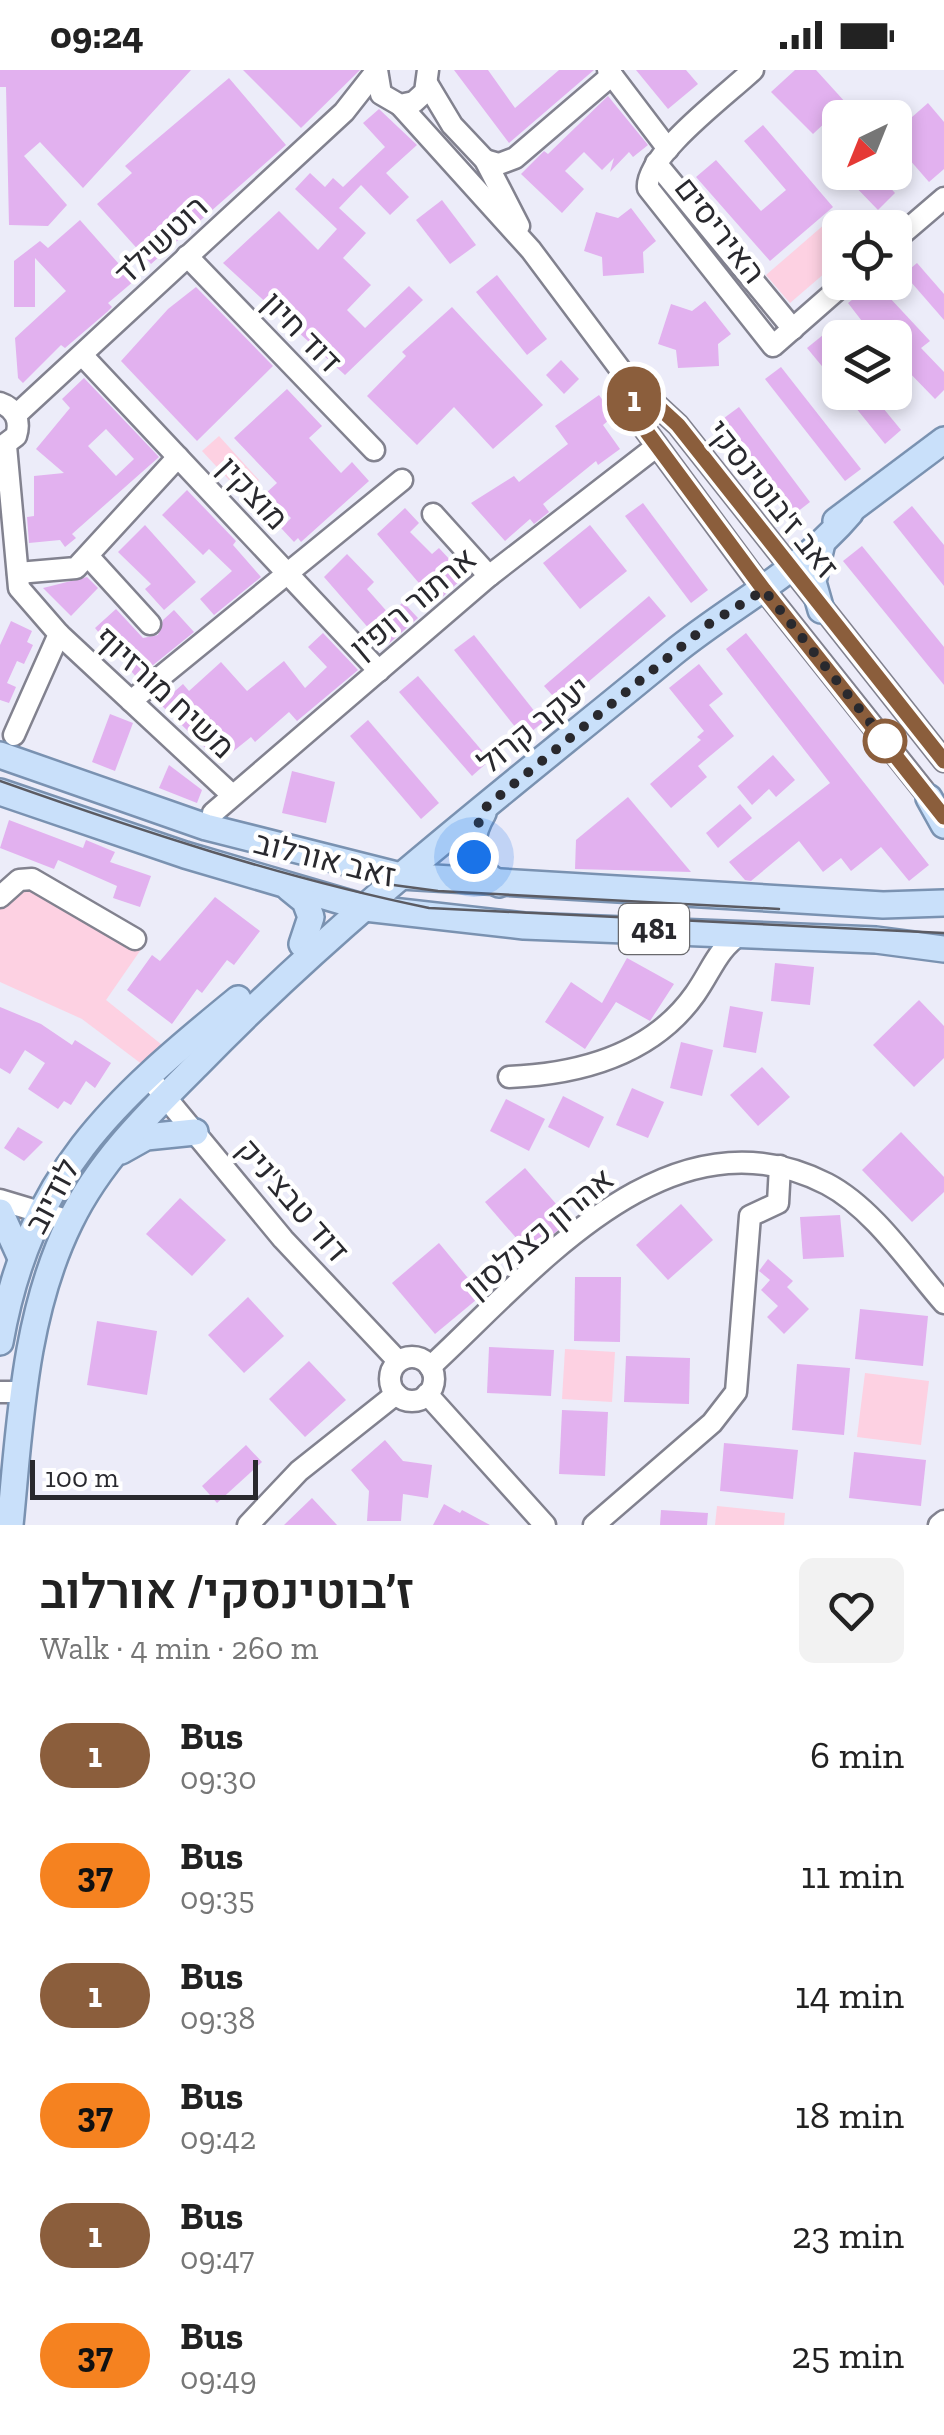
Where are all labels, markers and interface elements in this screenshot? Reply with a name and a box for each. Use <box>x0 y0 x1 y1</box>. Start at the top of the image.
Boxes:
text: 09:24 <box>50 12 144 58</box>
north arrow <box>822 100 912 190</box>
map controls <box>822 100 912 410</box>
street label: האיריסים <box>667 169 773 291</box>
street label: רוטשילד <box>107 188 215 292</box>
button: locate <box>822 210 912 300</box>
street label: דוד חיון <box>254 284 350 380</box>
button: layers <box>822 320 912 410</box>
line badge: 1 <box>602 366 666 432</box>
text: 1 <box>627 378 641 420</box>
street label: זאב ז'בוטינסקי <box>699 412 847 586</box>
street label: מוצקין <box>210 449 296 537</box>
street label: ארתור רופין <box>342 539 484 667</box>
street label: משיח מורזיוף <box>87 618 243 766</box>
street label: יעקב קרול <box>470 668 598 782</box>
unlabelled marker <box>864 720 906 762</box>
street label: זאב אורלוב <box>250 823 400 895</box>
your location <box>449 832 499 882</box>
road number: 481 <box>619 904 689 954</box>
street label: דוד טבצ'ניק <box>229 1130 357 1270</box>
street label: לודיוב <box>17 1152 87 1240</box>
street label: אהרון כצנלסון <box>457 1160 621 1306</box>
scale bar <box>30 1455 258 1500</box>
text: 100 m <box>45 1461 119 1494</box>
button: heart <box>799 1558 904 1663</box>
text: ז׳בוטינסקי/ אורלוב <box>40 1563 414 1620</box>
text: Walk · 4 min · 260 m <box>40 1629 318 1667</box>
text: Bus <box>180 1713 243 1759</box>
text: 6 min <box>810 1732 904 1778</box>
text: 1 <box>88 1734 102 1776</box>
text: 09:30 <box>180 1759 257 1797</box>
text: Bus <box>180 1833 243 1879</box>
text: 11 min <box>801 1852 904 1898</box>
text: 37 <box>77 1854 113 1896</box>
text: 09:35 <box>180 1879 255 1917</box>
text: Bus <box>180 1953 243 1999</box>
text: 14 min <box>795 1972 904 2018</box>
text: 1 <box>88 1974 102 2016</box>
text: 09:38 <box>180 1999 255 2037</box>
text: Bus <box>180 2073 243 2119</box>
text: 18 min <box>795 2092 904 2138</box>
text: 37 <box>77 2094 113 2136</box>
text: 09:42 <box>180 2119 256 2157</box>
text: Bus <box>180 2193 243 2239</box>
text: 23 min <box>792 2212 904 2258</box>
text: 1 <box>88 2214 102 2256</box>
text: 09:47 <box>180 2239 254 2277</box>
text: Bus <box>180 2313 243 2359</box>
text: 25 min <box>791 2332 904 2378</box>
text: 37 <box>77 2334 113 2376</box>
text: 09:49 <box>180 2359 257 2397</box>

